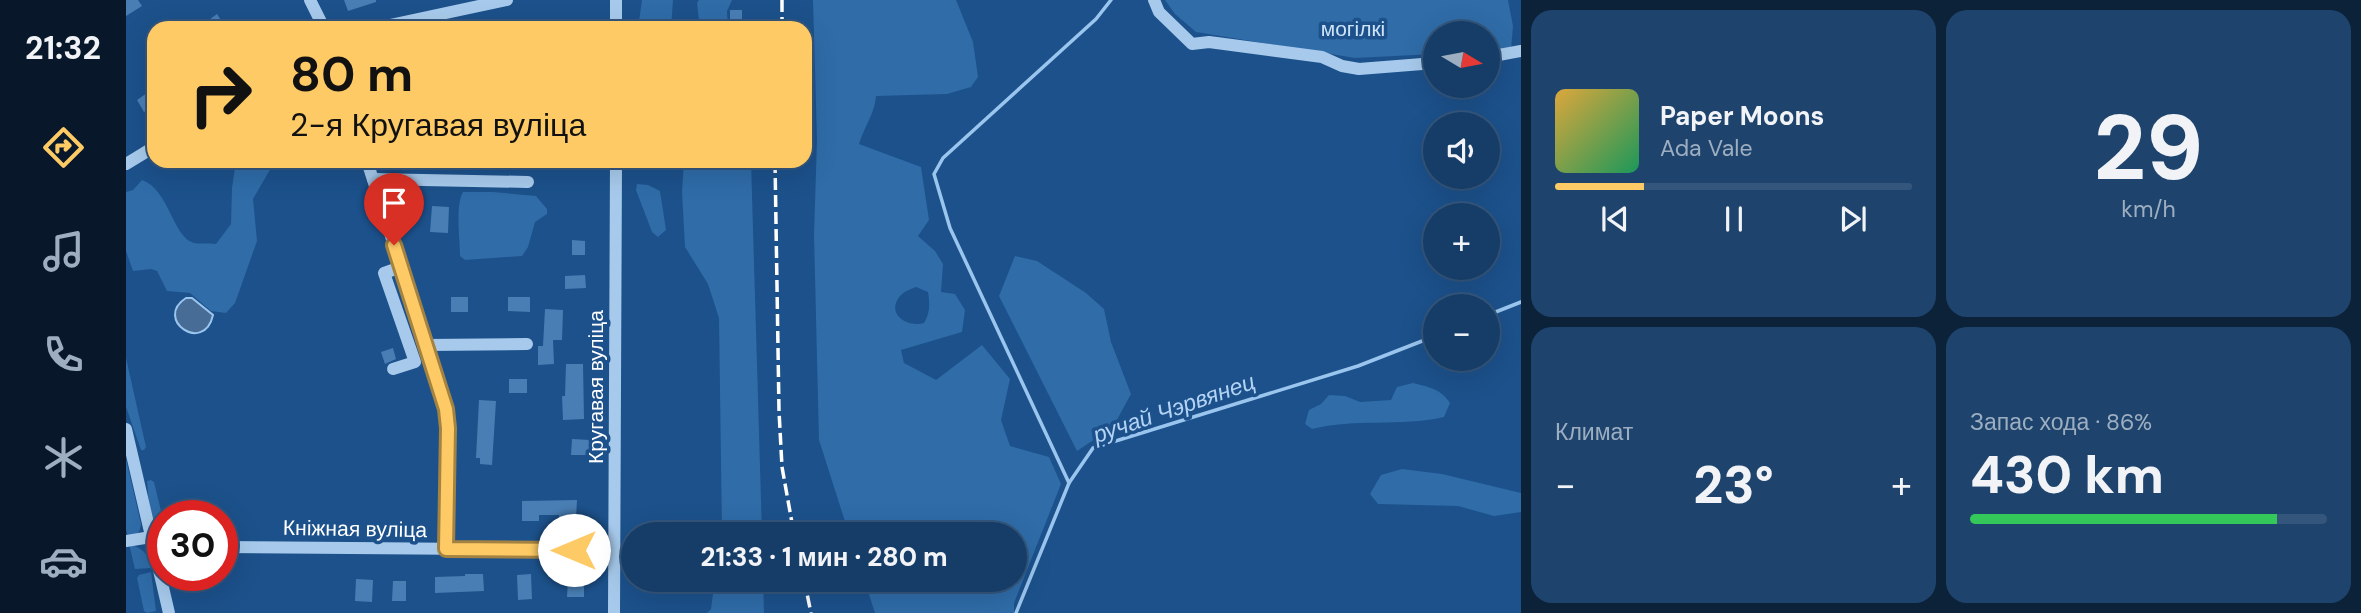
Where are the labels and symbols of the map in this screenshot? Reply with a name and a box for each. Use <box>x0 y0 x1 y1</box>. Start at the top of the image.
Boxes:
park label: могілкі <box>1321 15 1385 43</box>
north arrow <box>1423 21 1500 98</box>
pin <box>364 173 424 245</box>
street label: Кругавая вуліца <box>582 310 610 464</box>
water label: ручай Чэрвянец <box>1088 366 1259 450</box>
speed limit sign: 30 <box>147 500 238 591</box>
position arrow <box>537 513 611 587</box>
street label: Кніжная вуліца <box>283 514 428 544</box>

